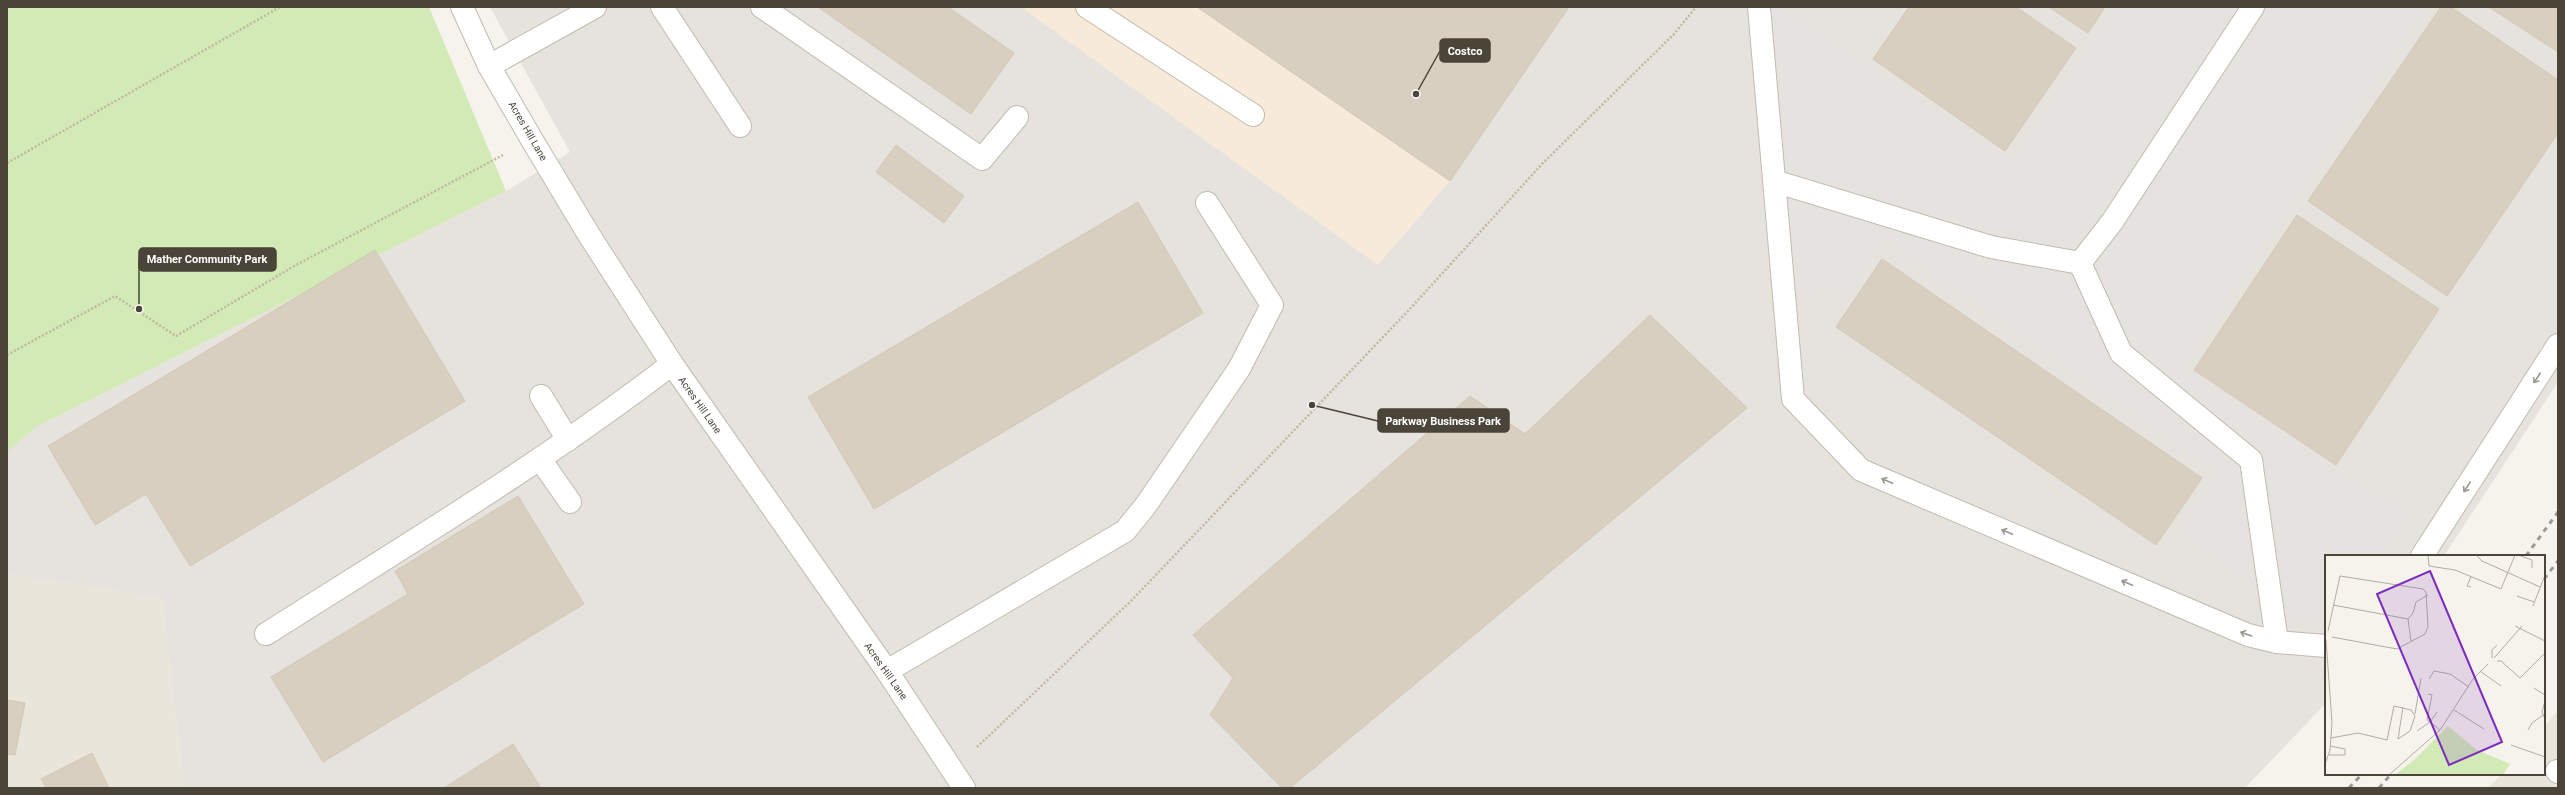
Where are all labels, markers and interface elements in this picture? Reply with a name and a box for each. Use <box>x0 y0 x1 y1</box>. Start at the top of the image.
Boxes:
callout: Costco <box>1440 39 1490 62</box>
text: Costco <box>1448 45 1482 58</box>
street label: Acres Hill Lane <box>507 99 549 163</box>
callout: Mather Community Park <box>139 248 276 271</box>
text: Mather Community Park <box>147 253 267 266</box>
one-way arrow <box>2533 372 2541 383</box>
street label: Acres Hill Lane <box>676 375 724 435</box>
callout: Parkway Business Park <box>1378 409 1509 432</box>
text: Parkway Business Park <box>1385 415 1501 428</box>
one-way arrow <box>1882 477 1894 485</box>
one-way arrow <box>2462 481 2470 493</box>
one-way arrow <box>2001 528 2013 536</box>
inset map <box>2325 555 2545 775</box>
one-way arrow <box>2121 579 2133 587</box>
one-way arrow <box>2240 630 2253 637</box>
street label: Acres Hill Lane <box>862 641 910 701</box>

